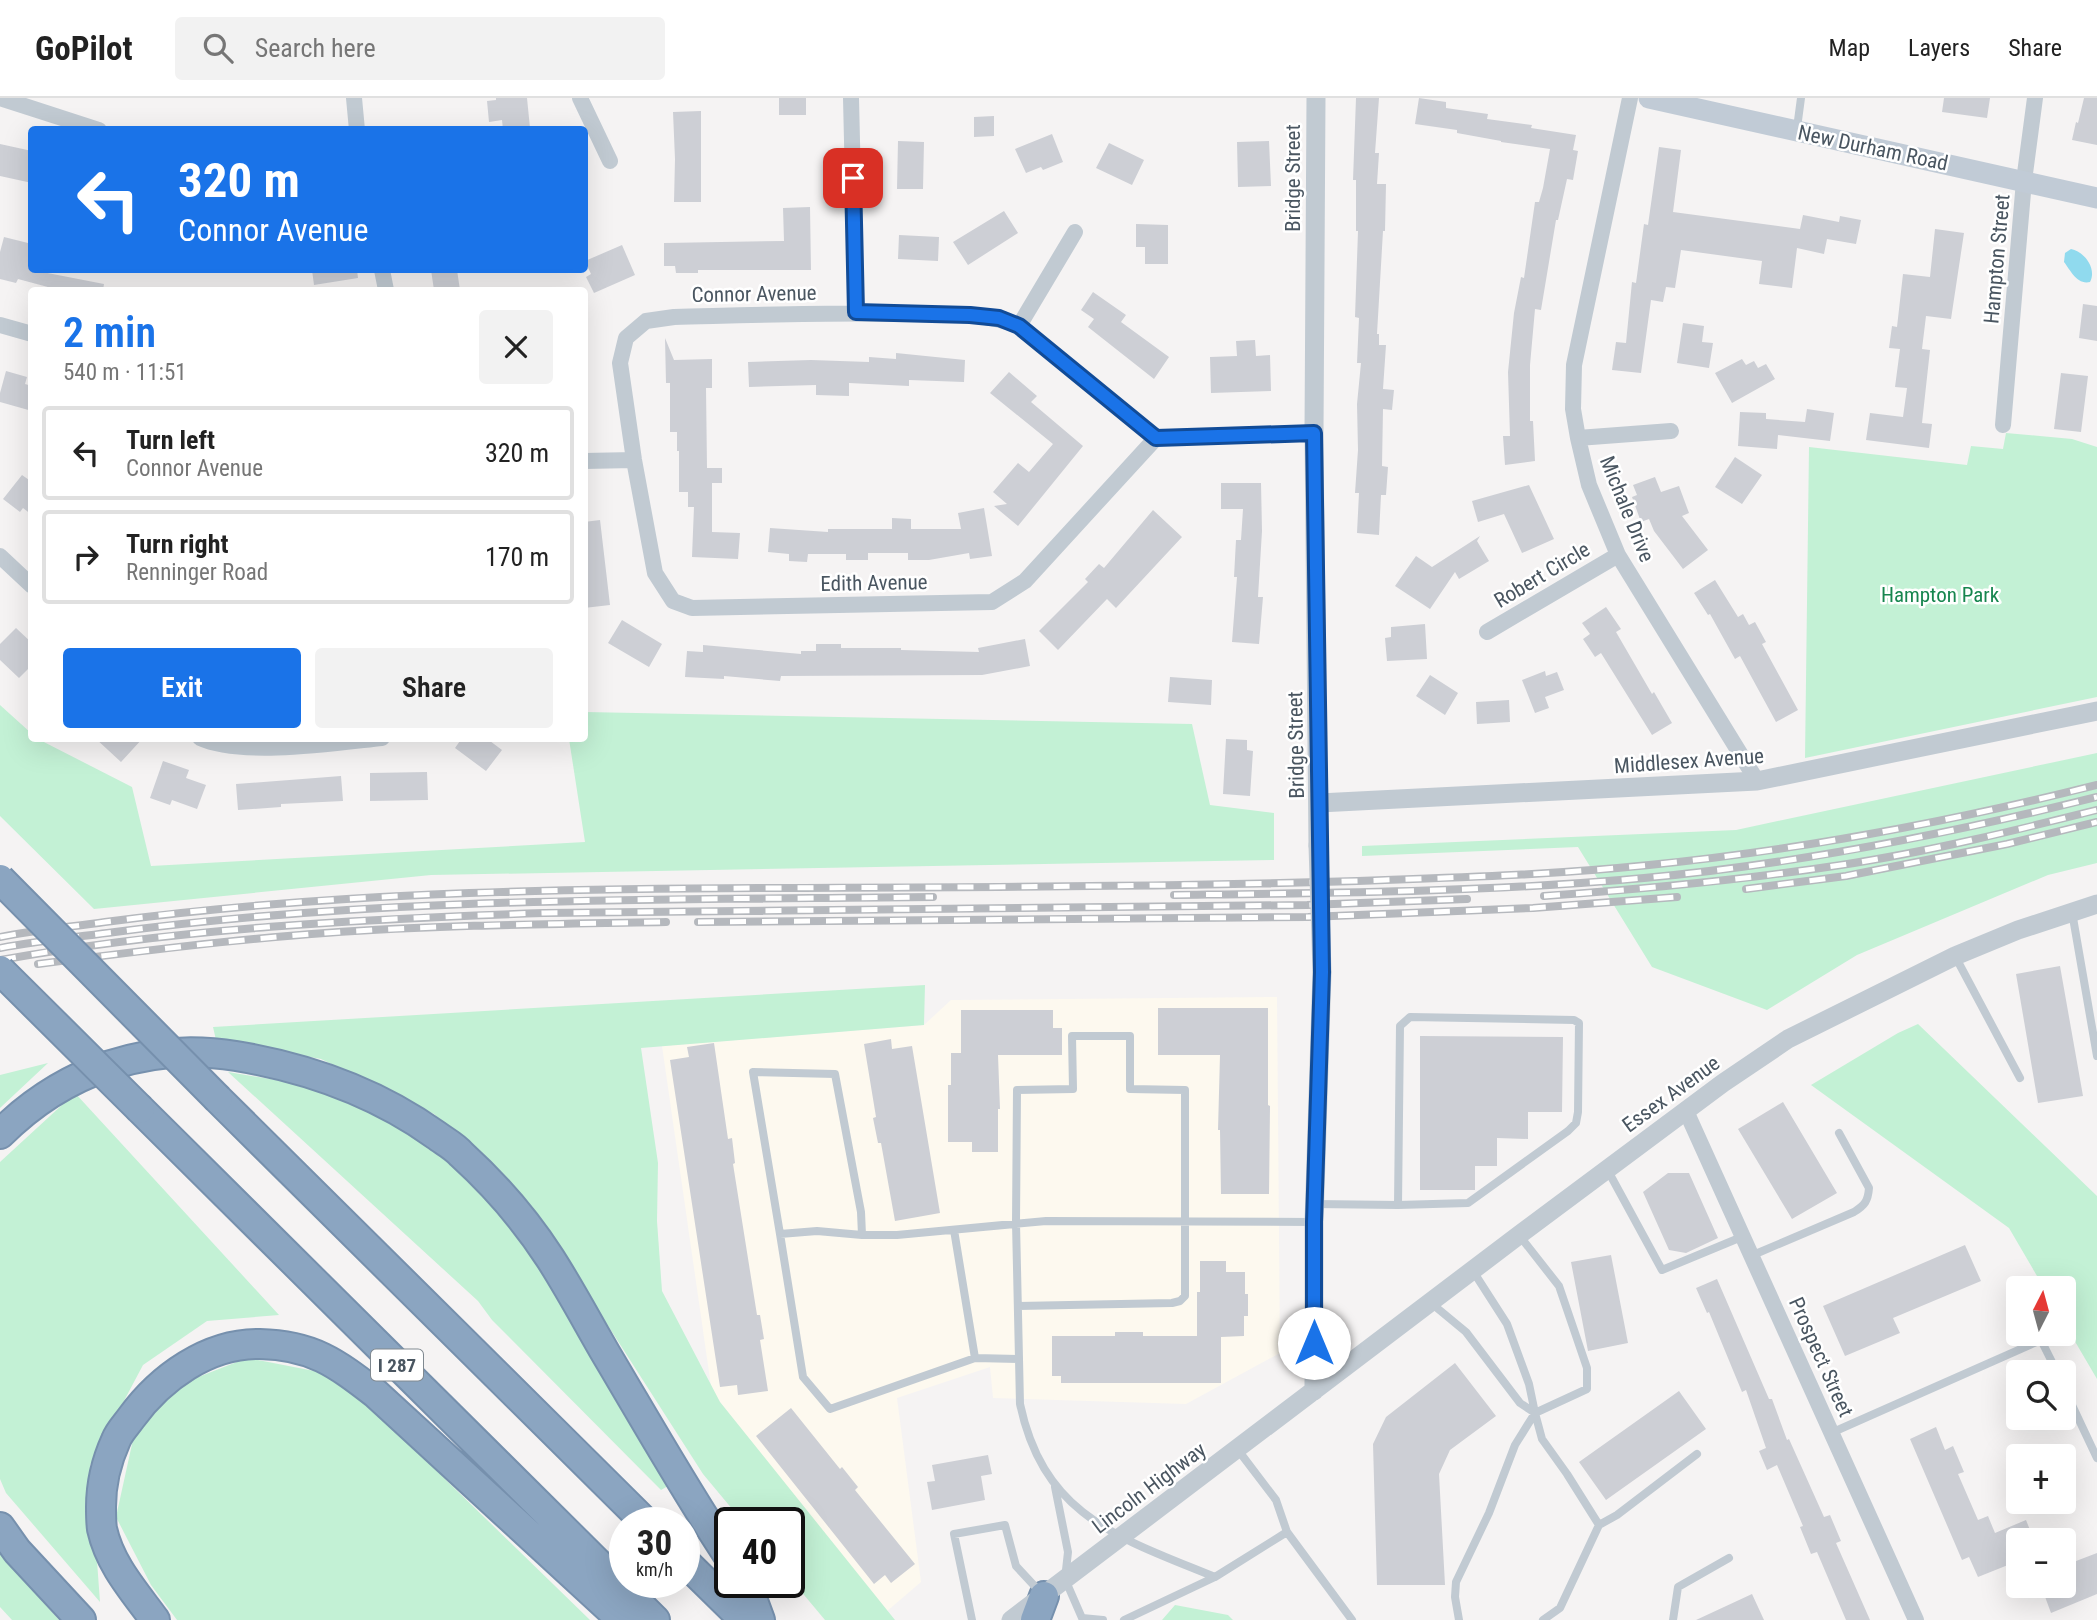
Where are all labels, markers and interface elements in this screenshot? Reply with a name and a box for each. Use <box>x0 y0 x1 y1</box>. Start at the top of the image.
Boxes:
search box <box>175 17 665 80</box>
text: GoPilot <box>35 29 133 68</box>
icon: search <box>199 29 237 67</box>
text: Search here <box>255 33 376 63</box>
text: Map <box>1829 34 1870 62</box>
text: Layers <box>1908 34 1970 62</box>
text: Share <box>2008 34 2062 62</box>
street label: New Durham Road <box>1796 120 1950 176</box>
street label: Bridge Street <box>1281 124 1305 232</box>
pin <box>823 148 883 208</box>
text: 320 m <box>178 152 300 209</box>
icon: left <box>63 154 154 245</box>
icon: arrive <box>834 159 872 197</box>
street label: Hampton Street <box>1979 193 2015 325</box>
text: Connor Avenue <box>178 211 368 249</box>
street label: Connor Avenue <box>691 281 817 307</box>
text: 2 min <box>63 308 156 357</box>
button: close <box>479 310 553 384</box>
text: 540 m · 11:51 <box>63 359 187 386</box>
text: Turn left <box>126 425 215 455</box>
icon: left <box>67 434 105 472</box>
text: 320 m <box>485 438 549 468</box>
street label: Michale Drive <box>1595 453 1659 566</box>
text: Connor Avenue <box>126 455 263 482</box>
text: Turn right <box>126 529 228 559</box>
street label: Robert Circle <box>1490 537 1594 613</box>
icon: right <box>67 538 105 576</box>
text: 170 m <box>485 542 549 572</box>
text: Renninger Road <box>126 559 268 586</box>
street label: Edith Avenue <box>820 570 928 596</box>
park label: Hampton Park <box>1881 583 2000 607</box>
button: Exit <box>63 648 301 728</box>
button: Share <box>315 648 553 728</box>
street label: Bridge Street <box>1283 691 1309 799</box>
street label: Middlesex Avenue <box>1613 744 1765 778</box>
street label: Essex Avenue <box>1618 1051 1724 1137</box>
north arrow <box>2006 1276 2076 1346</box>
map controls <box>2006 1276 2076 1598</box>
street label: Prospect Street <box>1784 1294 1858 1420</box>
position arrow <box>1277 1306 1351 1380</box>
road number: I 287 <box>371 1350 423 1380</box>
button: search <box>2006 1360 2076 1430</box>
street label: Lincoln Highway <box>1088 1437 1211 1538</box>
button: + <box>2006 1444 2076 1514</box>
speed limit sign: 40 <box>714 1507 805 1598</box>
text: 30 <box>637 1523 672 1564</box>
button: − <box>2006 1528 2076 1598</box>
text: km/h <box>636 1559 673 1580</box>

